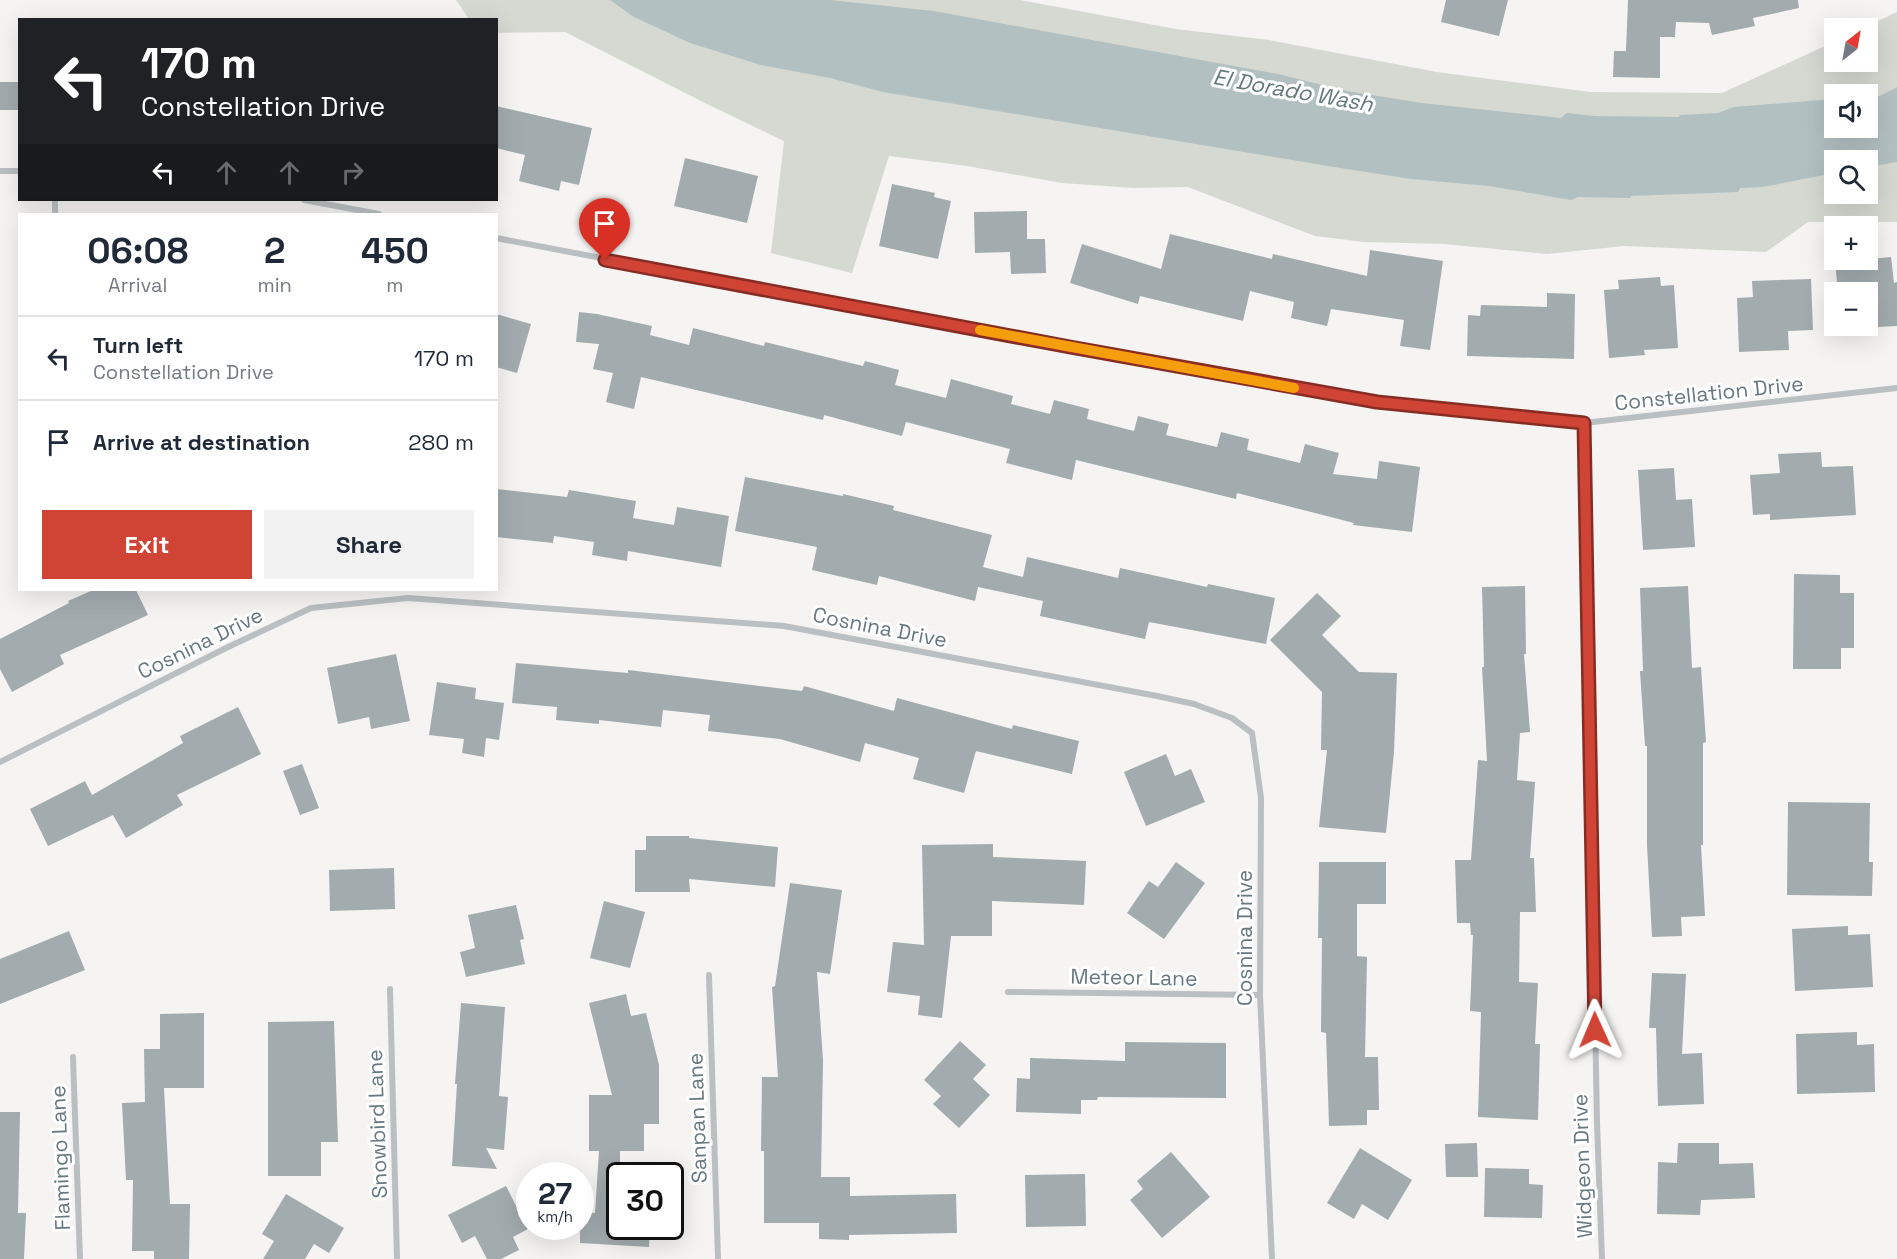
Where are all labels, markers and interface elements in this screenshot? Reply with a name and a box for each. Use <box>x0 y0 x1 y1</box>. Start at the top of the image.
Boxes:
north arrow <box>1824 18 1878 72</box>
map controls <box>1824 18 1878 336</box>
text: 170 m <box>141 37 257 90</box>
icon: left <box>42 42 120 120</box>
water label: El Dorado Wash <box>1211 62 1376 118</box>
button: sound <box>1824 84 1878 138</box>
text: Constellation Drive <box>141 89 385 124</box>
button: search <box>1824 150 1878 204</box>
icon: left <box>147 156 180 189</box>
icon: ahead <box>210 156 243 189</box>
icon: ahead <box>273 156 306 189</box>
icon: right <box>336 156 369 189</box>
pin <box>579 198 630 260</box>
icon: arrive <box>588 207 621 240</box>
button: + <box>1824 216 1878 270</box>
text: 06:08 <box>87 228 188 274</box>
text: 2 <box>264 228 285 274</box>
text: 450 <box>361 228 429 274</box>
text: Arrival <box>108 272 167 298</box>
text: min <box>258 272 292 298</box>
text: m <box>386 272 404 298</box>
button: − <box>1824 282 1878 336</box>
text: Turn left <box>93 331 183 359</box>
icon: left <box>42 342 75 375</box>
text: 170 m <box>414 344 474 372</box>
text: Constellation Drive <box>93 359 274 385</box>
street label: Constellation Drive <box>1613 370 1805 416</box>
icon: arrive <box>42 426 75 459</box>
text: Arrive at destination <box>93 428 310 456</box>
text: 280 m <box>408 428 474 456</box>
button: Exit <box>42 510 252 579</box>
button: Share <box>264 510 474 579</box>
street label: Cosnina Drive <box>133 601 267 685</box>
street label: Cosnina Drive <box>811 601 949 653</box>
street label: Cosnina Drive <box>1231 870 1258 1006</box>
street label: Meteor Lane <box>1070 962 1198 992</box>
position arrow <box>1563 998 1627 1062</box>
street label: Snowbird Lane <box>361 1049 393 1199</box>
street label: Sanpan Lane <box>681 1052 713 1184</box>
street label: Flamingo Lane <box>44 1085 76 1231</box>
street label: Widgeon Drive <box>1566 1093 1598 1239</box>
speed limit sign: 30 <box>606 1162 684 1240</box>
text: 27 <box>538 1174 572 1213</box>
text: km/h <box>537 1207 573 1226</box>

